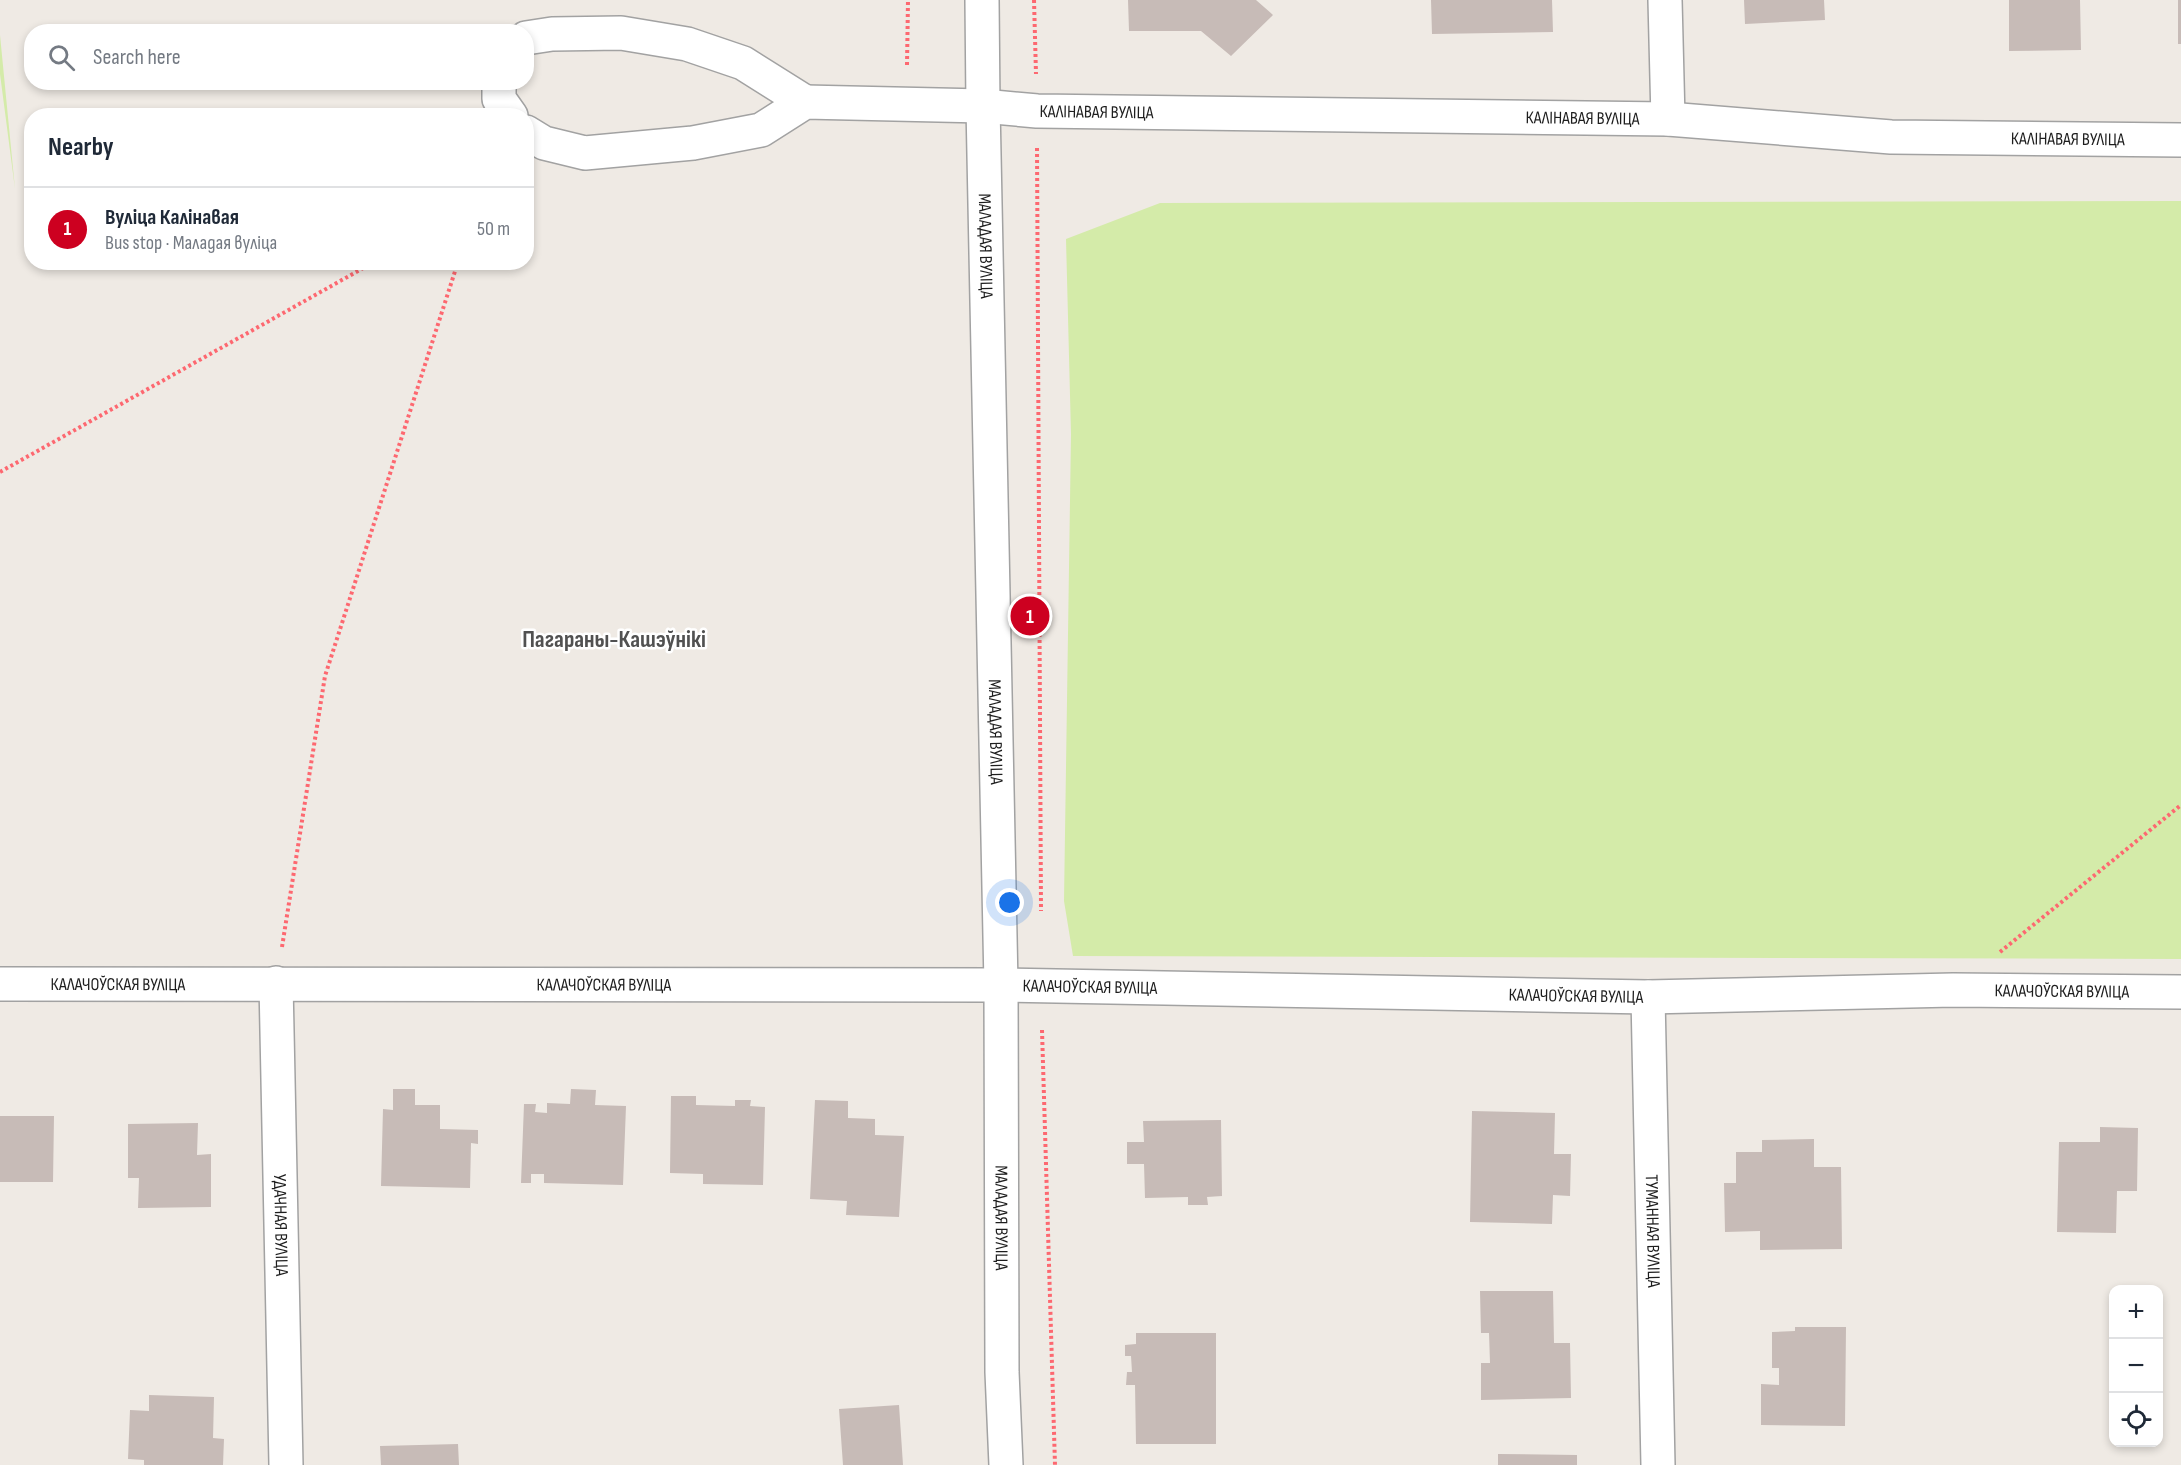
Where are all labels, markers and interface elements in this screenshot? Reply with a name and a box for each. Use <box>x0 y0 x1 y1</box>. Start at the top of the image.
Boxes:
search box <box>24 24 534 90</box>
icon: search <box>45 41 78 74</box>
text: Search here <box>93 44 180 71</box>
street label: КАЛІНАВАЯ ВУЛІЦА <box>1039 101 1154 123</box>
street label: КАЛІНАВАЯ ВУЛІЦА <box>1525 107 1640 129</box>
street label: КАЛІНАВАЯ ВУЛІЦА <box>2011 128 2125 150</box>
text: Nearby <box>48 132 114 163</box>
street label: МАЛАДАЯ ВУЛІЦА <box>974 193 997 299</box>
text: Вуліца Калінавая <box>105 204 239 231</box>
text: 1 <box>64 217 71 241</box>
text: 50 m <box>477 217 510 241</box>
text: Bus stop · Маладая вуліца <box>105 231 277 255</box>
pin: 1 <box>1010 594 1050 638</box>
district label: Пагараны-Кашэўнікі <box>522 625 706 654</box>
street label: МАЛАДАЯ ВУЛІЦА <box>984 679 1007 785</box>
your location <box>995 888 1024 917</box>
street label: КАЛАЧОЎСКАЯ ВУЛІЦА <box>51 974 186 995</box>
street label: КАЛАЧОЎСКАЯ ВУЛІЦА <box>537 974 672 995</box>
street label: КАЛАЧОЎСКАЯ ВУЛІЦА <box>1022 975 1158 998</box>
street label: КАЛАЧОЎСКАЯ ВУЛІЦА <box>1994 980 2130 1002</box>
street label: КАЛАЧОЎСКАЯ ВУЛІЦА <box>1508 984 1644 1007</box>
street label: МАЛАДАЯ ВУЛІЦА <box>991 1165 1012 1271</box>
street label: УДАЧНАЯ ВУЛІЦА <box>269 1174 293 1277</box>
street label: ТУМАННАЯ ВУЛІЦА <box>1641 1174 1665 1288</box>
map controls <box>2109 1285 2163 1447</box>
button: + <box>2109 1285 2163 1339</box>
button: − <box>2109 1339 2163 1393</box>
button: locate <box>2109 1393 2163 1447</box>

